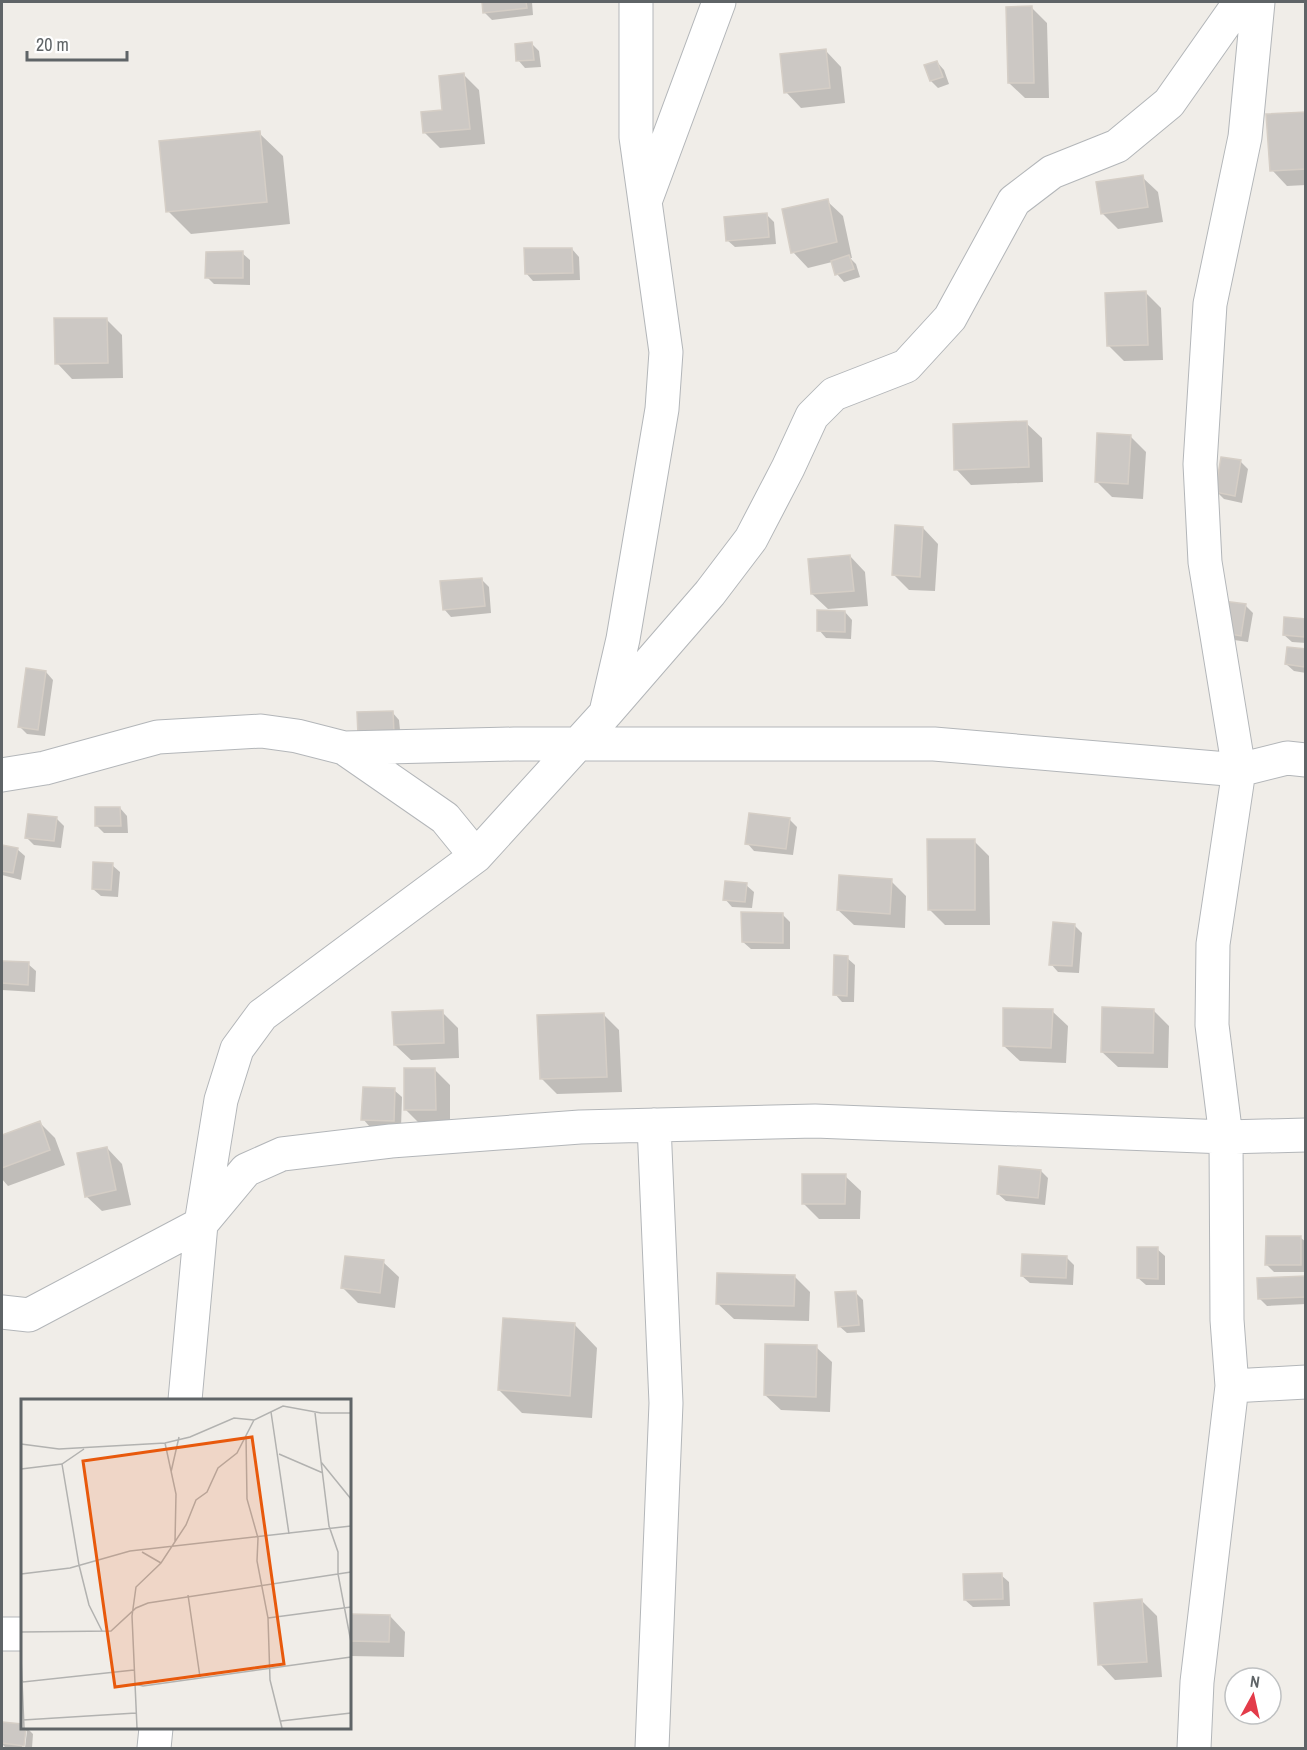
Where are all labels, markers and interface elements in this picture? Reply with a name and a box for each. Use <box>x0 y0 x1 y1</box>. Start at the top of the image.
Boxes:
scale bar <box>27 24 128 62</box>
text: 20 m <box>36 32 69 57</box>
inset map <box>21 1399 351 1729</box>
north arrow <box>1223 1666 1283 1726</box>
text: N <box>1249 1670 1261 1693</box>

